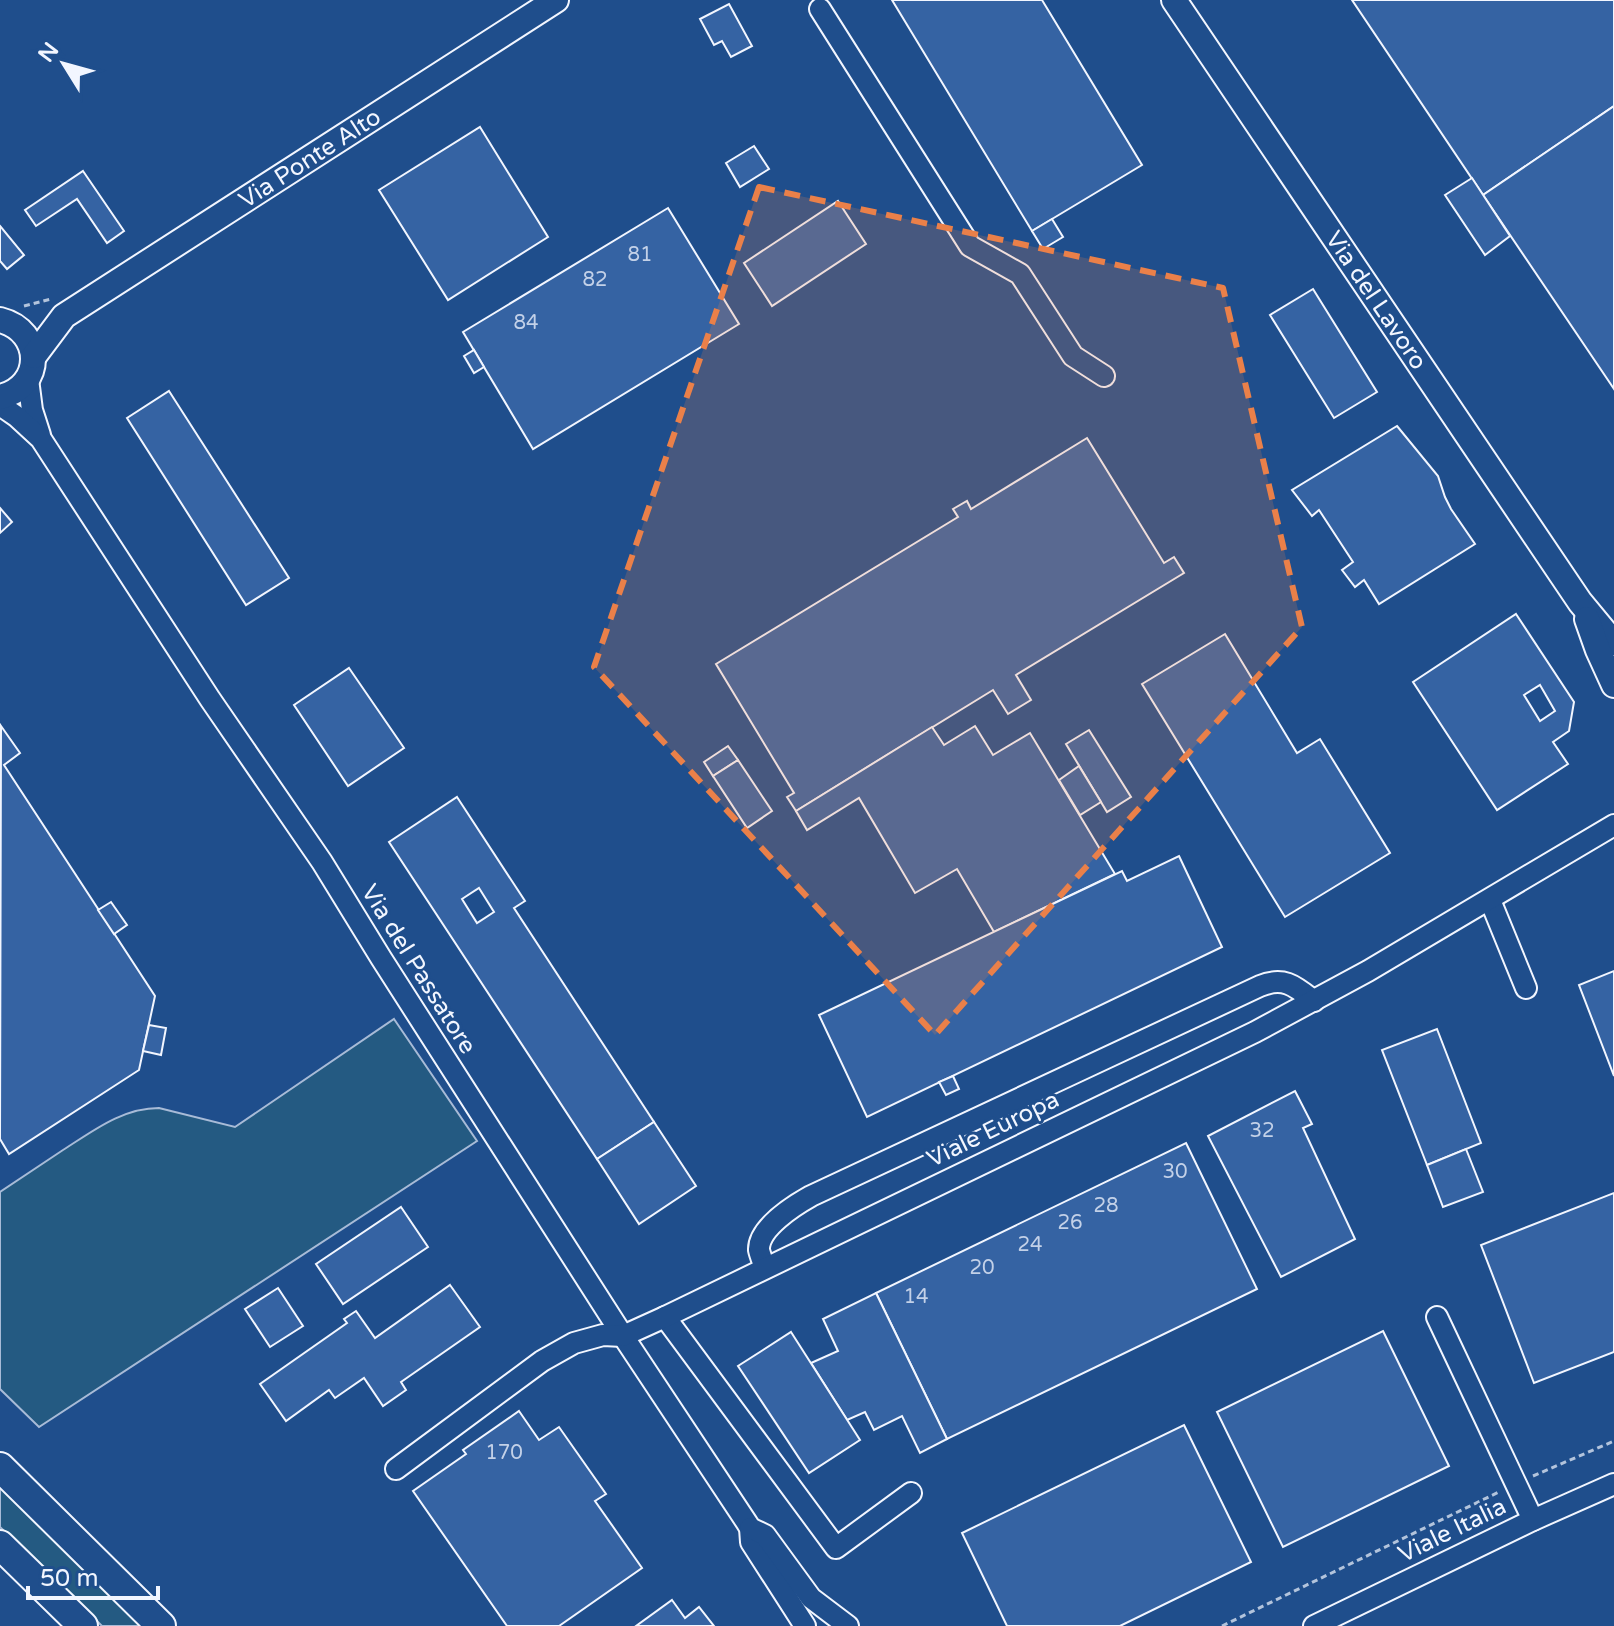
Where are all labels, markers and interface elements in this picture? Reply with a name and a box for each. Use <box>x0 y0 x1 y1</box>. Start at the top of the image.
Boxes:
north arrow <box>24 24 104 104</box>
text: N <box>33 38 65 67</box>
street label: Via Ponte Alto <box>234 102 386 215</box>
street label: Via del Lavoro <box>1319 226 1433 375</box>
house number: 81 <box>627 243 653 267</box>
house number: 82 <box>582 268 608 292</box>
house number: 84 <box>513 311 539 335</box>
street label: Via del Passatore <box>355 879 482 1059</box>
street label: Viale Europa <box>922 1085 1064 1174</box>
house number: 32 <box>1249 1119 1275 1143</box>
house number: 30 <box>1162 1160 1188 1184</box>
house number: 28 <box>1093 1194 1119 1218</box>
house number: 26 <box>1057 1211 1083 1235</box>
house number: 24 <box>1017 1233 1043 1257</box>
house number: 20 <box>969 1256 995 1280</box>
house number: 14 <box>903 1285 929 1309</box>
house number: 170 <box>485 1441 523 1465</box>
street label: Viale Italia <box>1394 1492 1511 1569</box>
scale bar <box>28 1550 158 1600</box>
text: 50 m <box>40 1564 98 1593</box>

